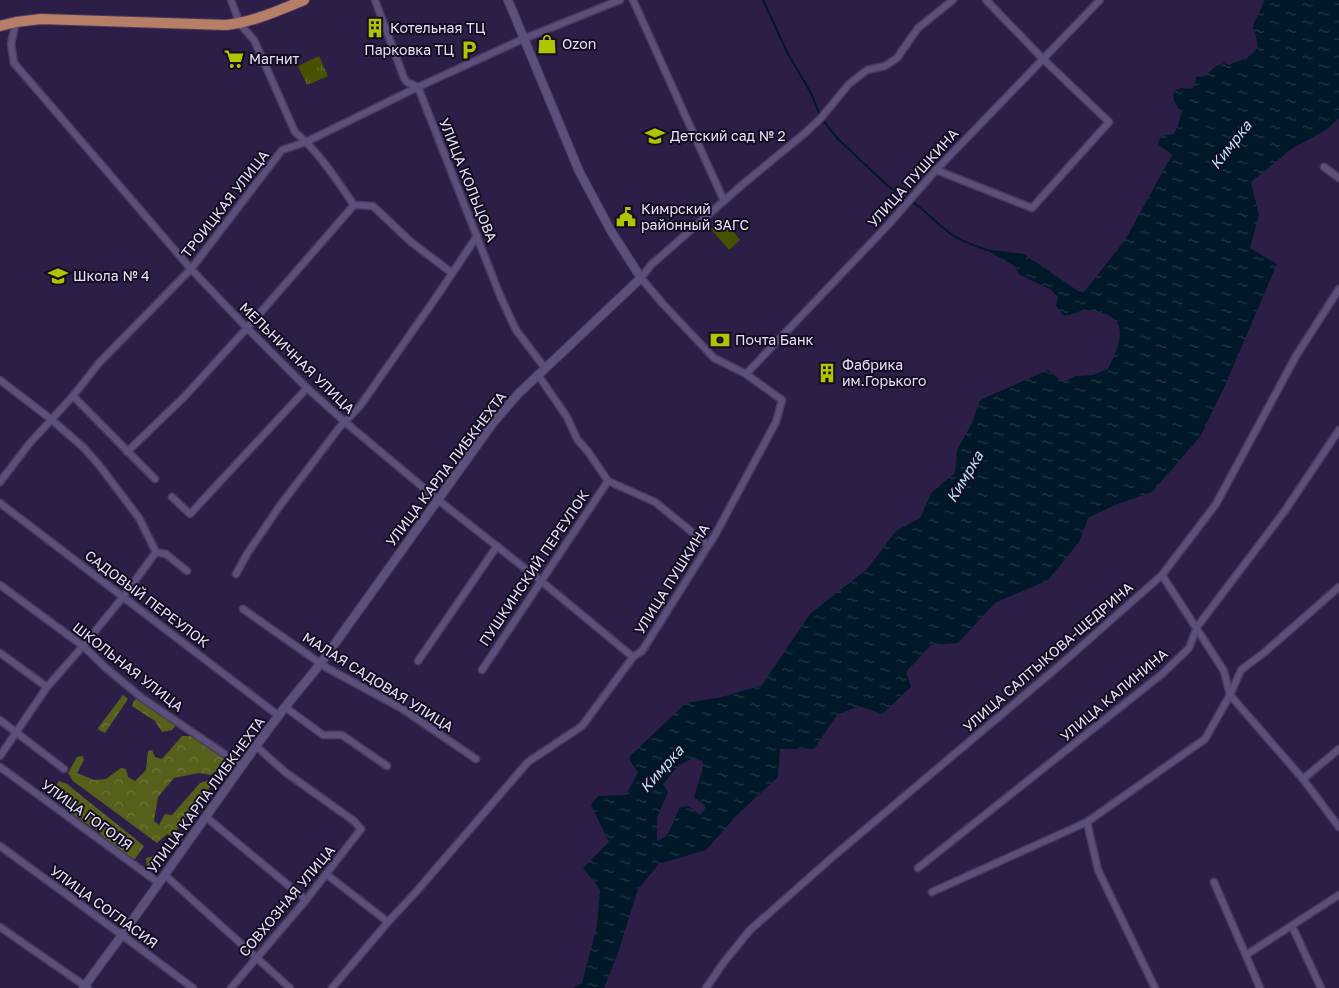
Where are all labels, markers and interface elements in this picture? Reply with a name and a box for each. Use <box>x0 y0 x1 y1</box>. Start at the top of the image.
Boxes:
building icon: Котельная ТЦ <box>364 17 386 39</box>
place label: Котельная ТЦ <box>390 19 486 36</box>
shop icon: Ozon <box>536 33 558 55</box>
place label: Ozon <box>562 35 596 52</box>
parking icon: Парковка ТЦ <box>458 39 480 61</box>
place label: Парковка ТЦ <box>364 41 454 58</box>
supermarket icon: Магнит <box>223 48 245 70</box>
place label: Магнит <box>249 50 299 67</box>
street label: УЛИЦА КОЛЬЦОВА <box>436 116 501 245</box>
water label: Кимрка <box>1206 116 1255 172</box>
street label: УЛИЦА ПУШКИНА <box>864 124 962 231</box>
school or university icon: Детский сад № 2 <box>644 125 666 147</box>
place label: Детский сад № 2 <box>670 127 786 144</box>
street label: ТРОИЦКАЯ УЛИЦА <box>177 146 272 261</box>
place label: Кимрский районный ЗАГС <box>641 200 749 233</box>
public building icon: Кимрский районный ЗАГС <box>615 206 637 228</box>
school or university icon: Школа № 4 <box>47 265 69 287</box>
place label: Школа № 4 <box>73 267 150 284</box>
street label: МЕЛЬНИЧНАЯ УЛИЦА <box>236 298 359 417</box>
bank icon: Почта Банк <box>709 329 731 351</box>
place label: Почта Банк <box>735 331 813 348</box>
place label: Фабрика им.Горького <box>842 356 926 389</box>
building icon: Фабрика им.Горького <box>816 362 838 384</box>
street label: УЛИЦА КАРЛА ЛИБКНЕХТА <box>382 388 510 549</box>
water label: Кимрка <box>942 447 987 505</box>
street label: ПУШКИНСКИЙ ПЕРЕУЛОК <box>475 486 592 649</box>
street label: УЛИЦА ПУШКИНА <box>631 520 713 637</box>
street label: САДОВЫЙ ПЕРЕУЛОК <box>82 546 213 651</box>
street label: УЛИЦА САЛТЫКОВА-ЩЕДРИНА <box>959 578 1137 735</box>
street label: ШКОЛЬНАЯ УЛИЦА <box>70 618 187 715</box>
street label: МАЛАЯ САДОВАЯ УЛИЦА <box>300 628 457 735</box>
street label: УЛИЦА КАЛИНИНА <box>1057 644 1171 744</box>
street label: УЛИЦА КАРЛА ЛИБКНЕХТА <box>143 713 268 876</box>
water label: Кимрка <box>636 741 687 795</box>
street label: УЛИЦА ГОГОЛЯ <box>38 776 136 853</box>
street label: СОВХОЗНАЯ УЛИЦА <box>235 841 339 960</box>
street label: УЛИЦА СОГЛАСИЯ <box>47 862 162 951</box>

